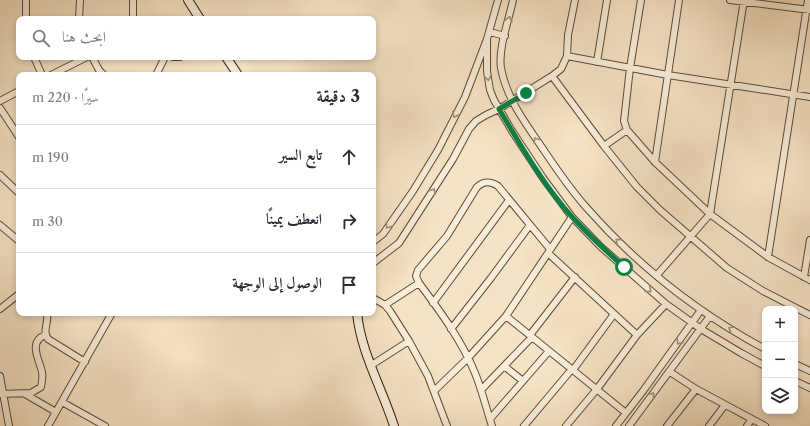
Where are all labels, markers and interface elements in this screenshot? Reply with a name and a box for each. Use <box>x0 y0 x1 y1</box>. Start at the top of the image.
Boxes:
search box <box>16 16 376 60</box>
one-way arrow <box>504 16 512 23</box>
icon: search <box>30 27 52 49</box>
text: ابحث هنا <box>62 27 106 46</box>
one-way arrow <box>483 75 492 81</box>
route end <box>517 84 535 102</box>
text: 3 دقيقة <box>316 86 360 106</box>
text: سيرًا · 220 m <box>32 89 99 105</box>
one-way arrow <box>453 111 460 118</box>
one-way arrow <box>533 137 541 144</box>
text: تابع السير <box>279 145 322 164</box>
icon: ahead <box>338 146 360 168</box>
text: 190 m <box>32 149 69 165</box>
one-way arrow <box>428 188 436 195</box>
text: انعطف يمينًا <box>266 209 322 228</box>
icon: right <box>338 210 360 232</box>
text: 30 m <box>32 213 63 229</box>
one-way arrow <box>386 222 393 229</box>
one-way arrow <box>615 238 623 245</box>
route start <box>615 258 633 276</box>
text: الوصول إلى الوجهة <box>232 273 322 292</box>
icon: arrive <box>338 274 360 296</box>
one-way arrow <box>645 285 652 292</box>
map controls <box>762 306 798 414</box>
button: + <box>762 306 798 342</box>
one-way arrow <box>728 327 735 334</box>
one-way arrow <box>676 338 684 345</box>
button: − <box>762 342 798 378</box>
button: layers <box>762 378 798 414</box>
one-way arrow <box>648 392 655 399</box>

